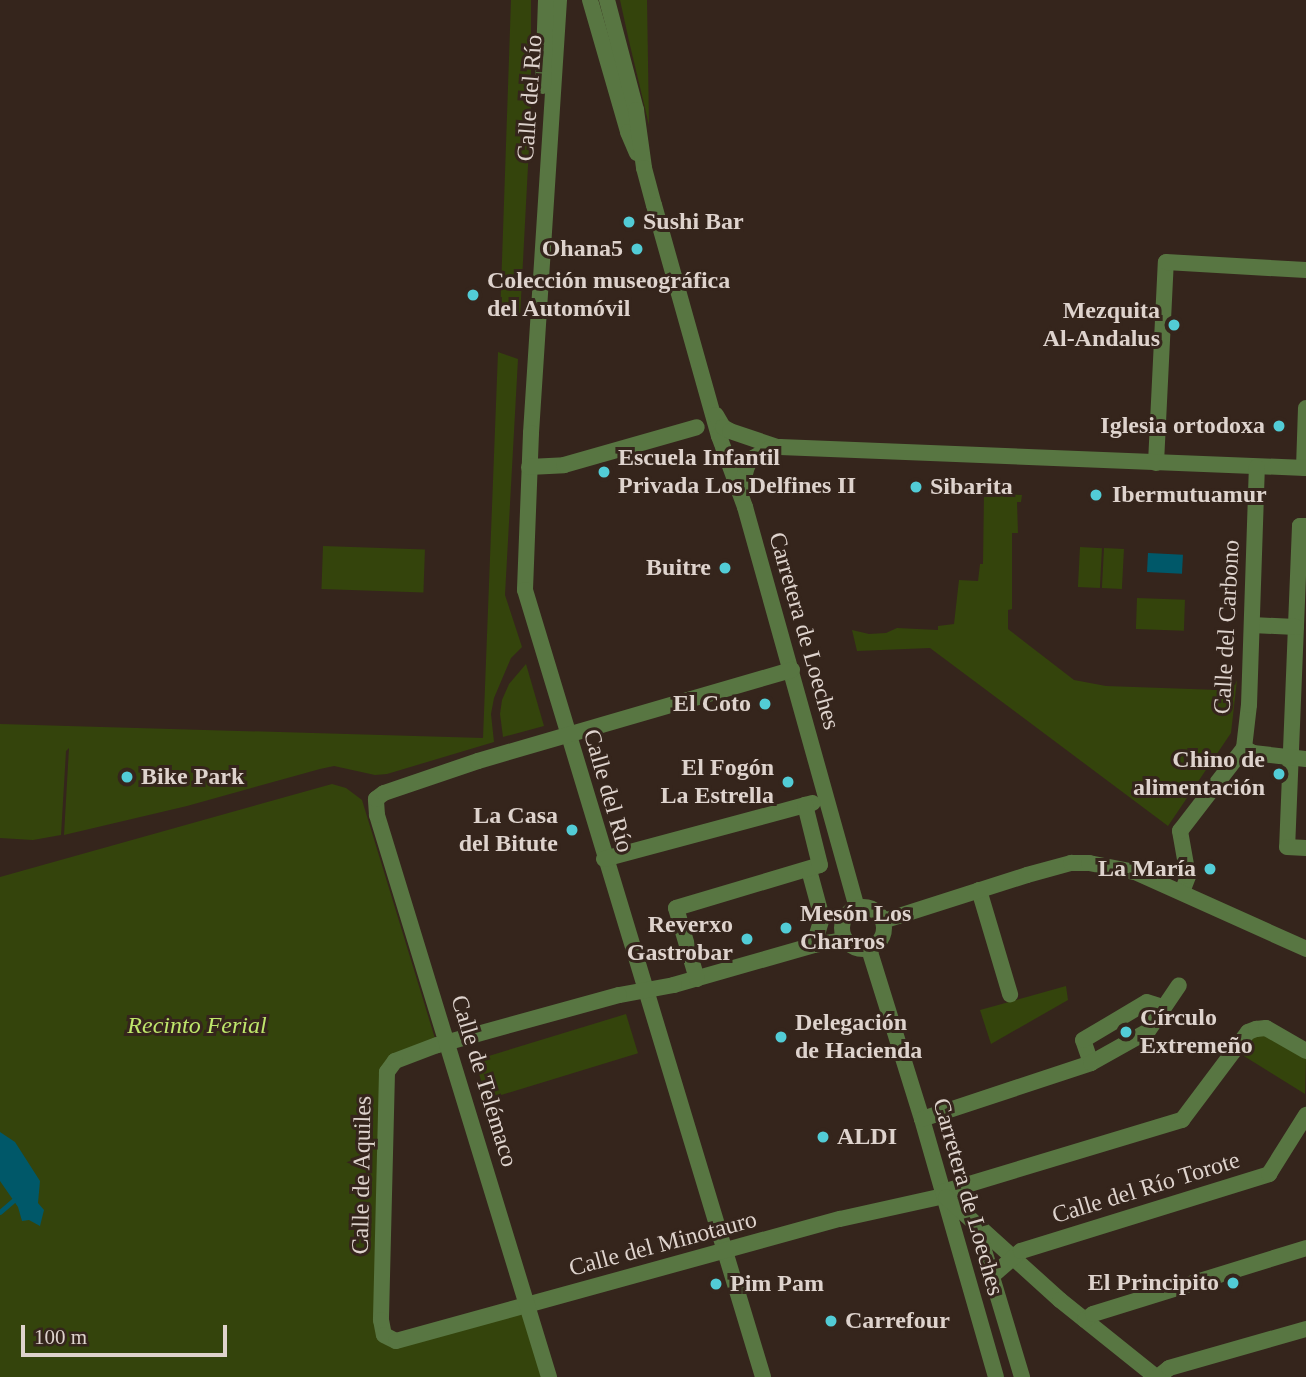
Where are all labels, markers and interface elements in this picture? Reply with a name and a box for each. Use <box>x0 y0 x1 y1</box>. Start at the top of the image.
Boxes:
street label: Calle del Río <box>511 28 549 168</box>
place label: Sushi Bar <box>643 208 754 236</box>
marker: Sushi Bar <box>621 214 637 230</box>
place label: Ohana5 <box>531 235 623 263</box>
marker: Ohana5 <box>629 241 645 257</box>
place label: Colección museográfica del Automóvil <box>487 267 767 323</box>
marker: Colección museográfica del Automóvil <box>465 287 481 303</box>
place label: Mezquita Al-Andalus <box>1033 297 1160 353</box>
marker: Mezquita Al-Andalus <box>1166 317 1182 333</box>
place label: Iglesia ortodoxa <box>1075 412 1265 440</box>
marker: Iglesia ortodoxa <box>1271 418 1287 434</box>
place label: Escuela Infantil Privada Los Delfines II <box>618 444 877 500</box>
marker: Escuela Infantil Privada Los Delfines II <box>596 464 612 480</box>
place label: Sibarita <box>930 473 1023 501</box>
marker: Sibarita <box>908 479 924 495</box>
place label: Ibermutuamur <box>1112 481 1287 509</box>
marker: Ibermutuamur <box>1086 485 1106 505</box>
street label: Carretera de Loeches <box>758 514 850 748</box>
street label: Calle del Carbono <box>1207 527 1247 727</box>
place label: Buitre <box>638 554 711 582</box>
marker: Buitre <box>717 560 733 576</box>
place label: El Coto <box>669 690 751 718</box>
marker: El Coto <box>757 696 773 712</box>
street label: Calle del Río <box>575 721 641 861</box>
place label: Chino de alimentación <box>1110 746 1265 802</box>
place label: El Fogón La Estrella <box>651 754 774 810</box>
place label: Bike Park <box>141 763 252 791</box>
marker: Chino de alimentación <box>1271 766 1287 782</box>
marker: Bike Park <box>119 769 135 785</box>
marker: El Fogón La Estrella <box>780 774 796 790</box>
place label: La Casa del Bitute <box>443 802 558 858</box>
marker: La Casa del Bitute <box>564 822 580 838</box>
place label: La María <box>1096 855 1196 883</box>
marker: La María <box>1202 861 1218 877</box>
place label: Mesón Los Charros <box>800 900 922 956</box>
place label: Reverxo Gastrobar <box>616 911 733 967</box>
marker: Mesón Los Charros <box>778 920 794 936</box>
marker: Reverxo Gastrobar <box>739 931 755 947</box>
street label: Calle de Telémaco <box>441 980 527 1182</box>
place label: Círculo Extremeño <box>1140 1004 1268 1060</box>
place label: Delegación de Hacienda <box>795 1009 941 1065</box>
park label: Recinto Ferial <box>121 1012 273 1040</box>
marker: Círculo Extremeño <box>1118 1024 1134 1040</box>
marker: Delegación de Hacienda <box>773 1029 789 1045</box>
street label: Carretera de Loeches <box>922 1080 1014 1314</box>
street label: Calle de Aquiles <box>346 1086 378 1264</box>
place label: ALDI <box>837 1123 891 1151</box>
marker: ALDI <box>815 1129 831 1145</box>
street label: Calle del Río Torote <box>1039 1143 1253 1233</box>
street label: Calle del Minotauro <box>555 1202 771 1286</box>
place label: El Principito <box>1075 1269 1219 1297</box>
place label: Pim Pam <box>730 1270 834 1298</box>
marker: El Principito <box>1225 1275 1241 1291</box>
marker: Pim Pam <box>708 1276 724 1292</box>
place label: Carrefour <box>845 1307 959 1335</box>
scale bar <box>24 1310 231 1354</box>
marker: Carrefour <box>823 1313 839 1329</box>
text: 100 m <box>34 1325 87 1349</box>

